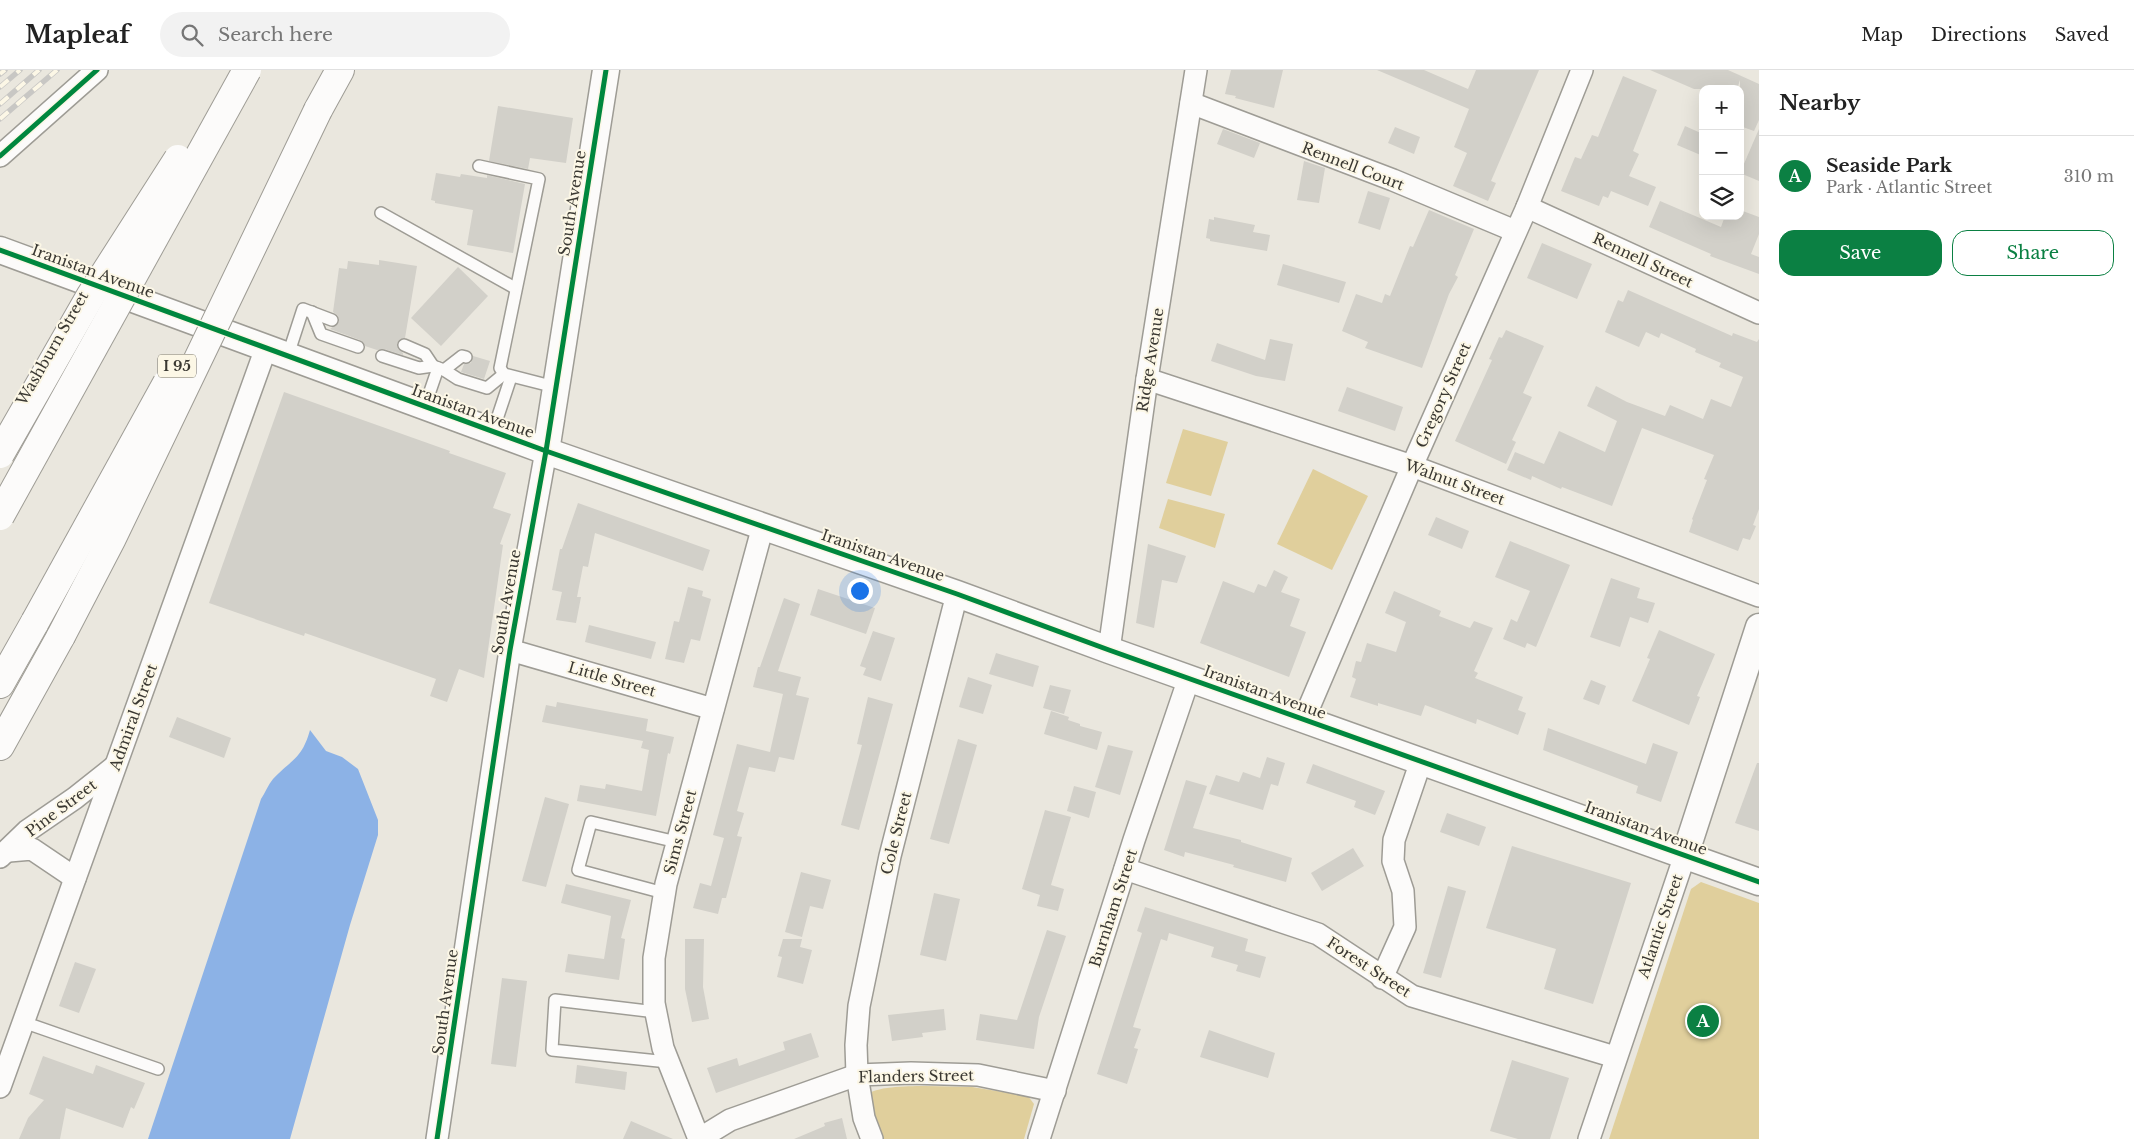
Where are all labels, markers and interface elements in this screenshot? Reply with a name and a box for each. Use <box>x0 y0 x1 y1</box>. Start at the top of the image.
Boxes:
search box <box>160 12 510 57</box>
text: Mapleaf <box>25 20 130 49</box>
icon: search <box>178 21 206 49</box>
text: Search here <box>218 23 333 46</box>
text: Map <box>1861 24 1903 46</box>
text: Directions <box>1931 24 2027 46</box>
text: Saved <box>2055 24 2109 46</box>
map controls <box>1699 85 1744 220</box>
button: + <box>1699 85 1744 130</box>
text: Nearby <box>1779 90 1860 116</box>
button: − <box>1699 130 1744 175</box>
street label: Rennell Court <box>1299 138 1407 194</box>
street label: South Avenue <box>554 149 590 257</box>
text: Seaside Park <box>1826 154 1952 177</box>
text: A <box>1789 166 1801 186</box>
text: 310 m <box>2064 166 2114 186</box>
button: layers <box>1699 175 1744 220</box>
text: Park · Atlantic Street <box>1826 177 1992 197</box>
street label: Rennell Street <box>1590 228 1697 292</box>
button: Save <box>1779 230 1942 276</box>
button: Share <box>1952 230 2114 276</box>
street label: Iranistan Avenue <box>29 240 157 302</box>
street label: Washburn Street <box>11 287 93 409</box>
street label: Ridge Avenue <box>1132 306 1168 414</box>
street label: Gregory Street <box>1411 339 1475 451</box>
road number: I 95 <box>158 354 196 378</box>
street label: Iranistan Avenue <box>409 380 537 442</box>
street label: Walnut Street <box>1401 455 1508 509</box>
street label: Iranistan Avenue <box>819 525 947 585</box>
street label: South Avenue <box>487 548 525 656</box>
your location <box>847 578 873 604</box>
street label: Little Street <box>566 657 658 701</box>
street label: Admiral Street <box>105 661 161 774</box>
street label: Iranistan Avenue <box>1201 661 1329 723</box>
street label: Pine Street <box>22 775 100 841</box>
street label: Sims Street <box>660 787 701 877</box>
street label: Cole Street <box>877 789 916 876</box>
street label: Iranistan Avenue <box>1582 797 1710 859</box>
street label: Burnham Street <box>1085 846 1141 969</box>
street label: Atlantic Street <box>1633 871 1687 982</box>
street label: Forest Street <box>1323 933 1415 1001</box>
street label: South Avenue <box>428 948 462 1056</box>
pin: A <box>1687 1002 1719 1040</box>
street label: Flanders Street <box>858 1065 974 1087</box>

